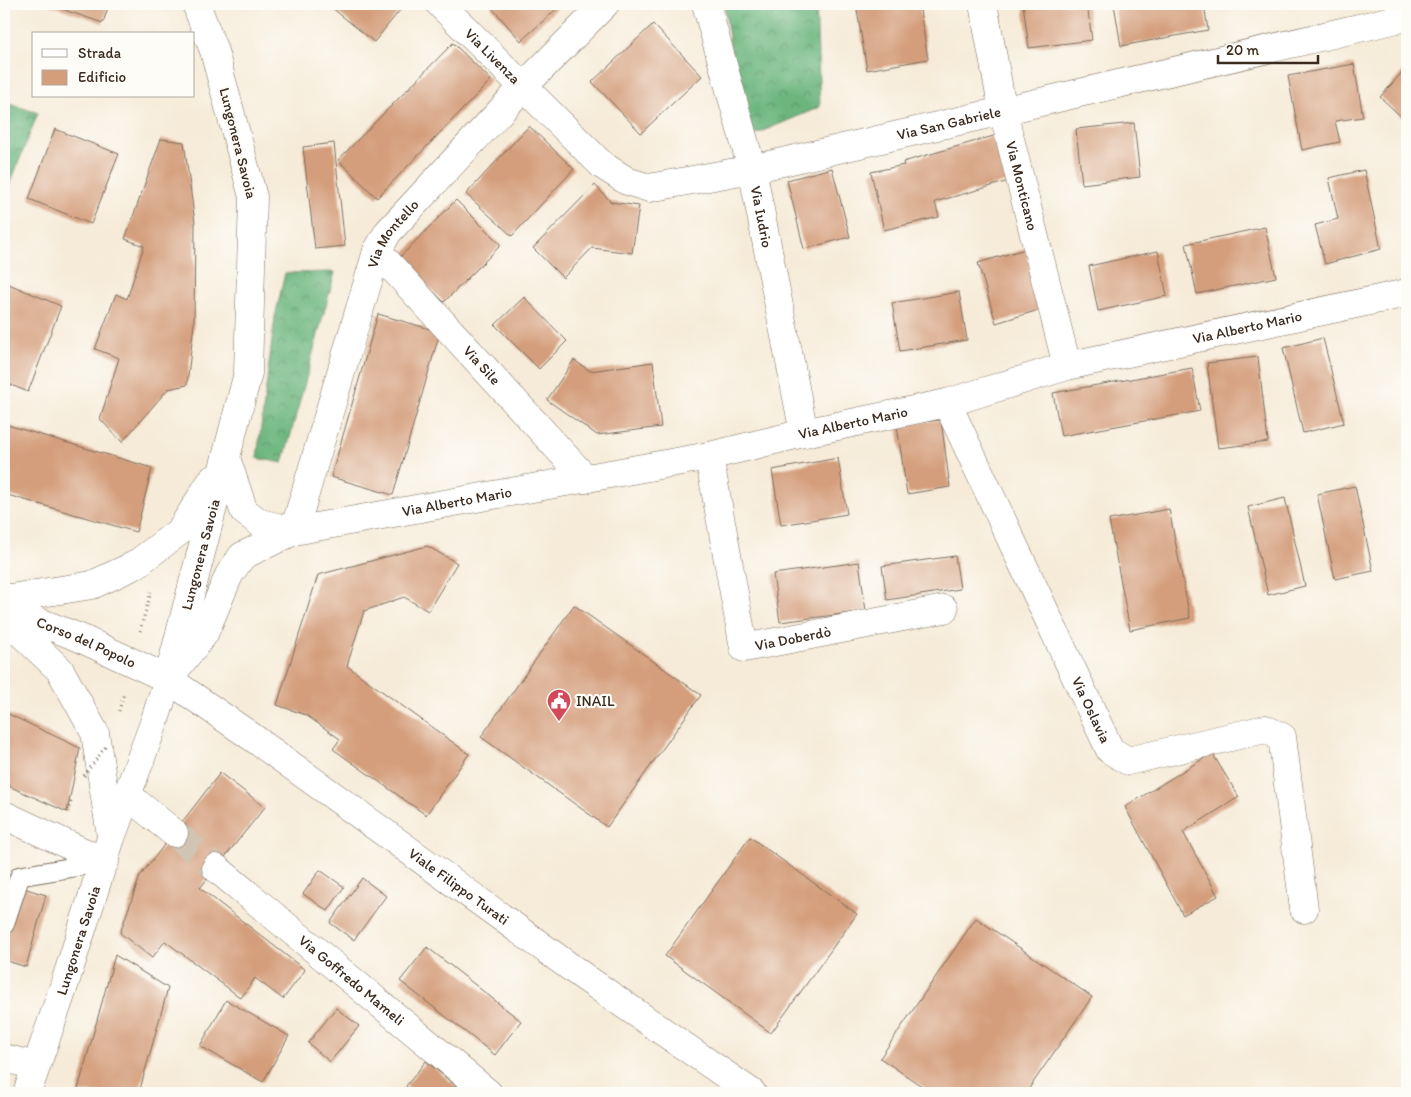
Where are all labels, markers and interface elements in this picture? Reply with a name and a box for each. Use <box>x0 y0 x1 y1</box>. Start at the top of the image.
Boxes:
street label: Via Livenza <box>461 25 525 88</box>
legend <box>32 32 195 98</box>
scale bar <box>1218 32 1318 64</box>
text: 20 m <box>1226 41 1260 59</box>
text: Strada <box>78 44 122 62</box>
text: Edificio <box>78 68 126 86</box>
street label: Lungonera Savoia <box>215 86 261 201</box>
street label: Via San Gabriele <box>895 102 1003 144</box>
street label: Via Monticano <box>1002 139 1042 232</box>
street label: Via Iudrio <box>747 184 776 249</box>
street label: Via Montello <box>363 196 423 270</box>
street label: Via Alberto Mario <box>1191 307 1304 348</box>
street label: Via Sile <box>459 342 504 389</box>
street label: Via Alberto Mario <box>796 402 909 443</box>
street label: Via Alberto Mario <box>401 483 513 520</box>
street label: Lungonera Savoia <box>177 497 224 612</box>
street label: Corso del Popolo <box>34 613 139 672</box>
street label: Via Doberdò <box>753 622 832 655</box>
street label: Via Oslavia <box>1068 674 1115 746</box>
public building icon: INAIL <box>546 688 572 722</box>
place label: INAIL <box>576 692 615 710</box>
street label: Viale Filippo Turati <box>405 844 513 929</box>
street label: Lungonera Savoia <box>53 883 104 998</box>
street label: Via Goffredo Mameli <box>295 931 408 1029</box>

